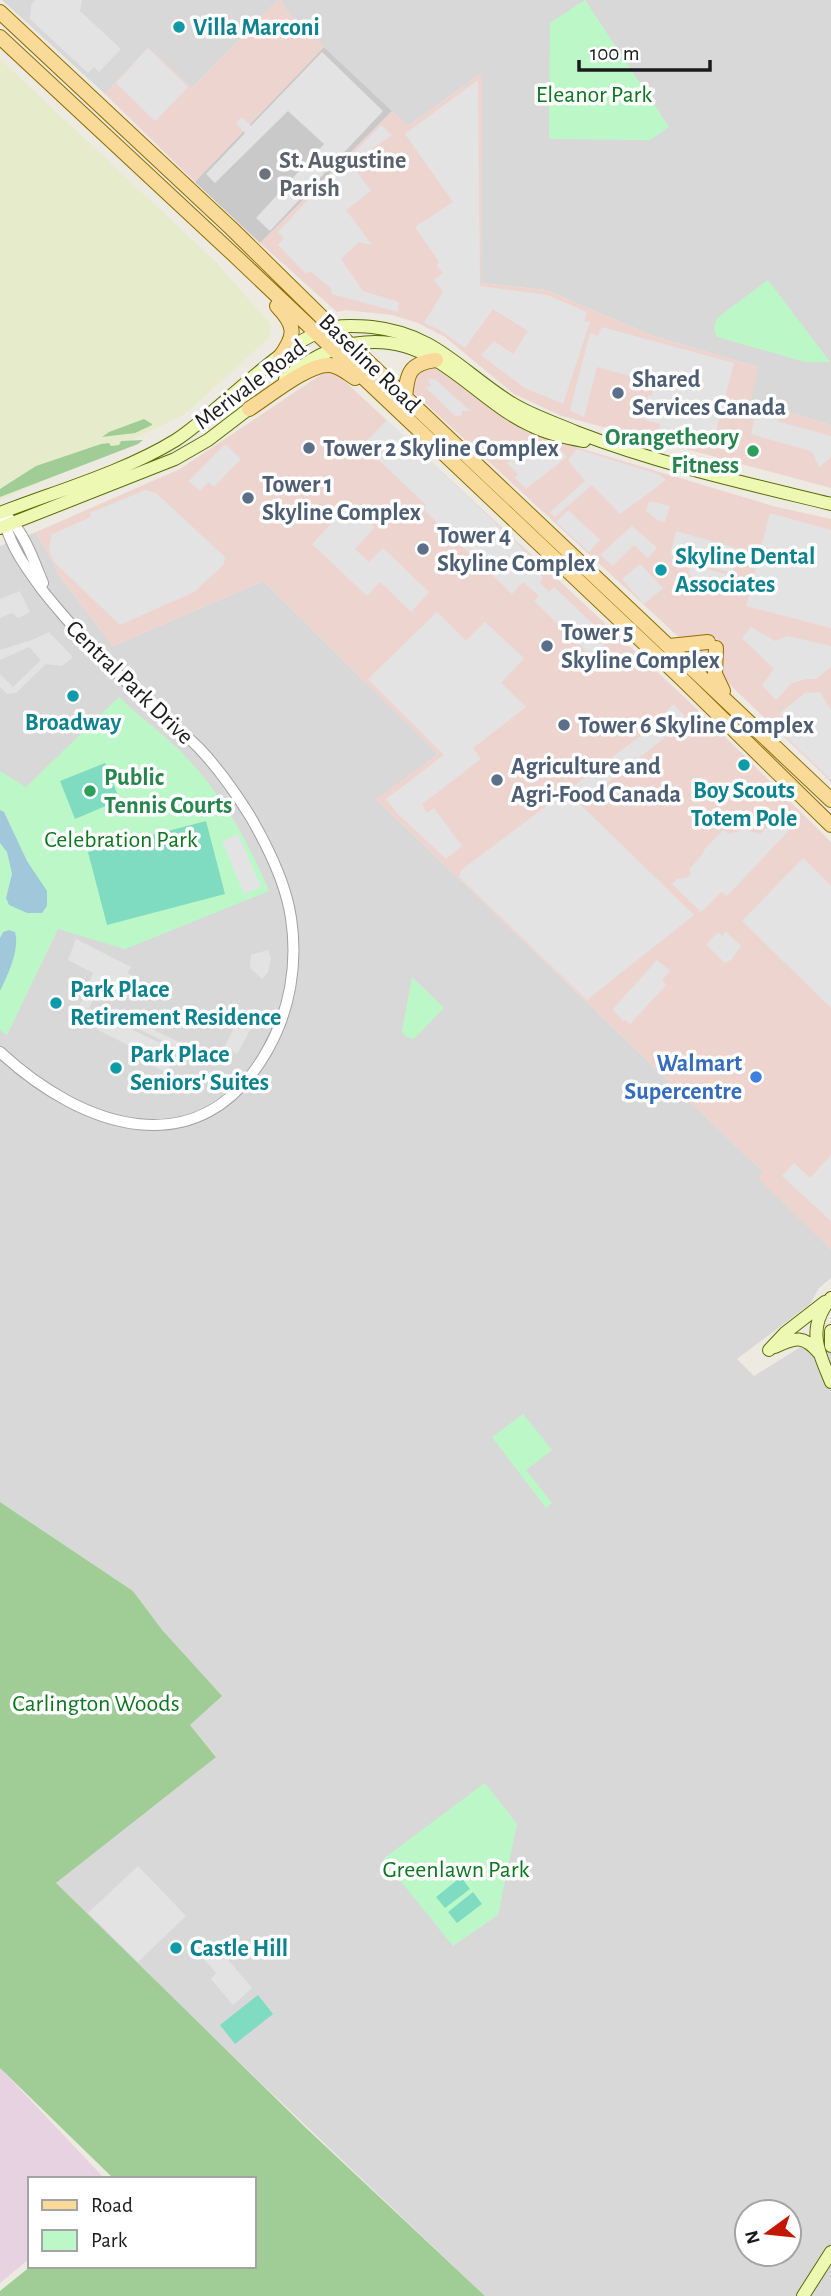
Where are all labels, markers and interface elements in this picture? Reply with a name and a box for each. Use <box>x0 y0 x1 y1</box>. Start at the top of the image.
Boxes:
place label: Villa Marconi <box>193 16 320 40</box>
marker: Villa Marconi <box>171 19 187 35</box>
scale bar <box>579 28 710 72</box>
text: 100 m <box>590 43 640 64</box>
park label: Eleanor Park <box>536 83 652 107</box>
place label: St. Augustine Parish <box>279 149 406 201</box>
marker: St. Augustine Parish <box>257 166 273 182</box>
street label: Baseline Road <box>314 310 425 418</box>
street label: Merivale Road <box>190 335 311 434</box>
place label: Shared Services Canada <box>632 368 786 420</box>
marker: Shared Services Canada <box>610 385 626 401</box>
place label: Orangetheory Fitness <box>605 426 739 478</box>
place label: Tower 2 Skyline Complex <box>323 437 559 461</box>
marker: Tower 2 Skyline Complex <box>301 440 317 456</box>
marker: Orangetheory Fitness <box>745 443 761 459</box>
place label: Tower 1 Skyline Complex <box>262 473 421 525</box>
marker: Tower 1 Skyline Complex <box>240 490 256 506</box>
place label: Tower 4 Skyline Complex <box>437 524 596 576</box>
marker: Tower 4 Skyline Complex <box>415 541 431 557</box>
place label: Skyline Dental Associates <box>675 545 815 597</box>
marker: Skyline Dental Associates <box>653 562 669 578</box>
street label: Central Park Drive <box>61 616 198 749</box>
place label: Tower 5 Skyline Complex <box>561 621 720 673</box>
marker: Tower 5 Skyline Complex <box>539 638 555 654</box>
marker: Broadway <box>65 688 81 704</box>
place label: Broadway <box>25 711 122 735</box>
place label: Tower 6 Skyline Complex <box>578 714 814 738</box>
marker: Tower 6 Skyline Complex <box>556 717 572 733</box>
place label: Agriculture and Agri-Food Canada <box>511 755 681 807</box>
marker: Boy Scouts Totem Pole <box>736 757 752 773</box>
place label: Public Tennis Courts <box>104 766 232 818</box>
marker: Agriculture and Agri-Food Canada <box>489 772 505 788</box>
place label: Boy Scouts Totem Pole <box>691 779 797 831</box>
marker: Public Tennis Courts <box>82 783 98 799</box>
park label: Celebration Park <box>44 828 198 852</box>
place label: Park Place Retirement Residence <box>70 978 281 1030</box>
marker: Park Place Retirement Residence <box>48 995 64 1011</box>
place label: Park Place Seniors' Suites <box>130 1043 269 1095</box>
place label: Walmart Supercentre <box>624 1052 742 1104</box>
marker: Park Place Seniors' Suites <box>108 1060 124 1076</box>
marker: Walmart Supercentre <box>748 1069 764 1085</box>
park label: Carlington Woods <box>12 1692 180 1716</box>
park label: Greenlawn Park <box>383 1858 529 1882</box>
place label: Castle Hill <box>190 1937 288 1961</box>
marker: Castle Hill <box>168 1940 184 1956</box>
legend <box>28 2177 256 2268</box>
text: Road <box>91 2195 133 2216</box>
north arrow <box>733 2198 803 2268</box>
text: N <box>742 2228 764 2246</box>
text: Park <box>91 2230 128 2251</box>

